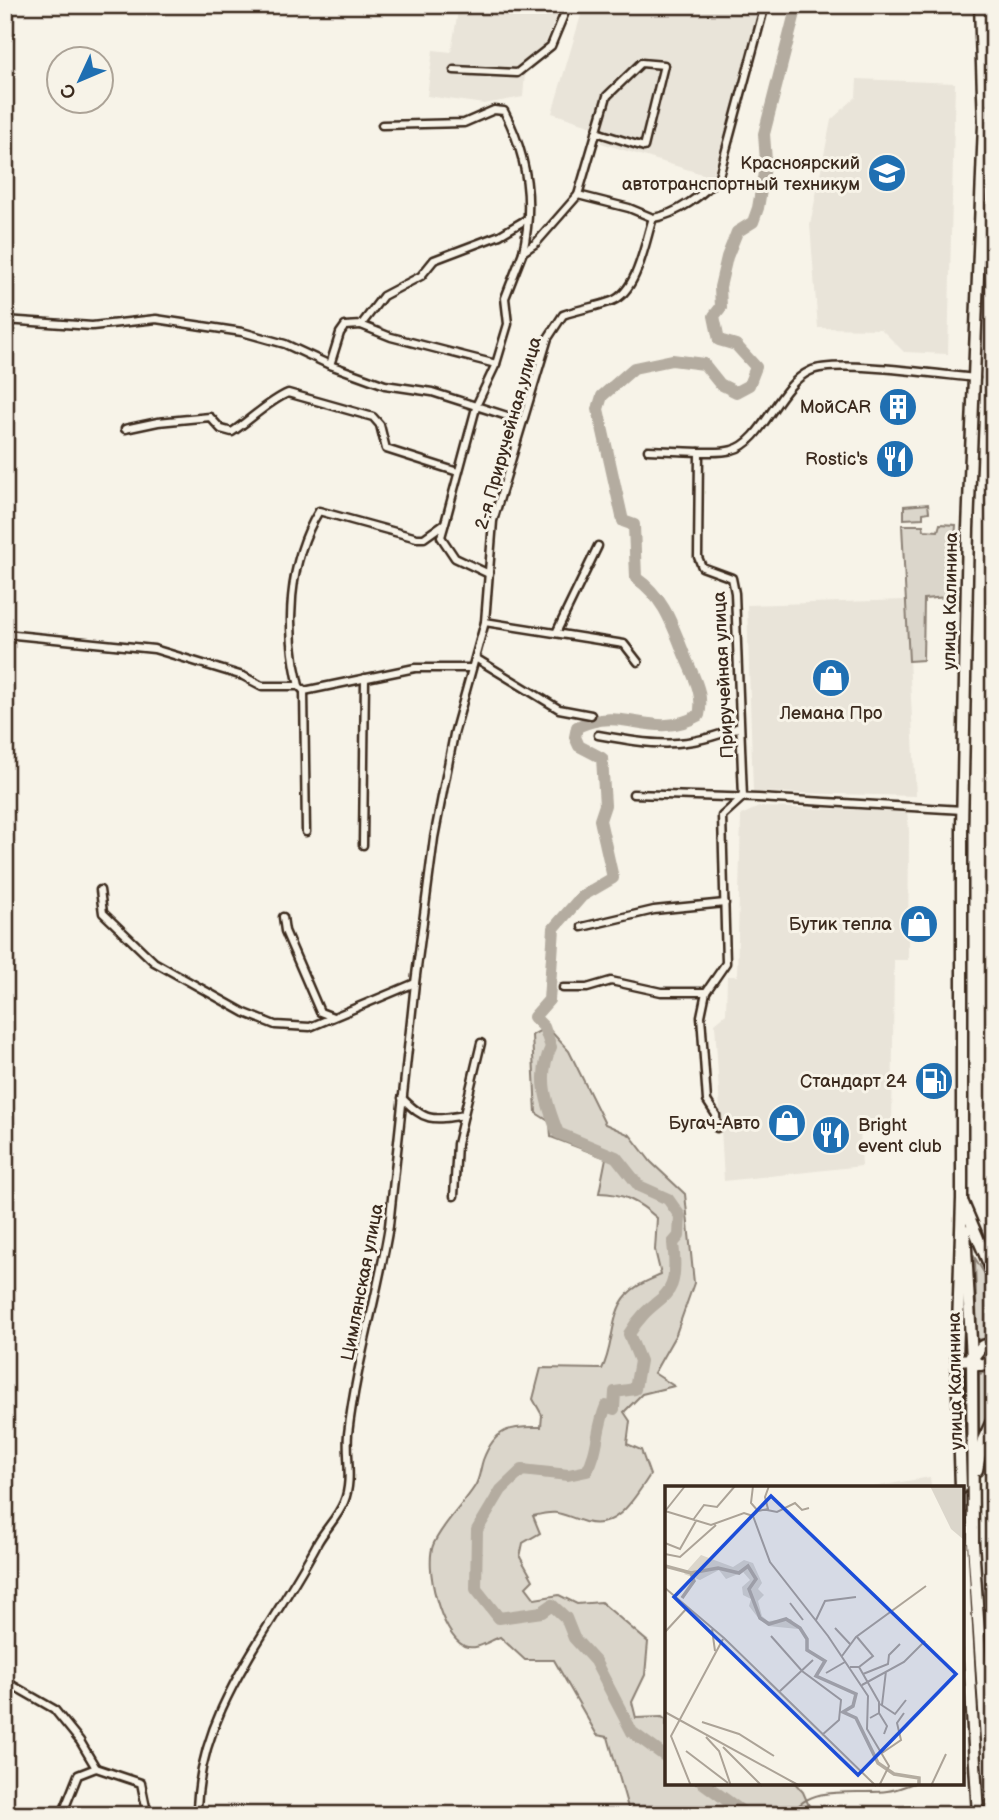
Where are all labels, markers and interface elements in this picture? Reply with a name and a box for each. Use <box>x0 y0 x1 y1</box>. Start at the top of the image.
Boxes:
north arrow <box>46 46 116 116</box>
text: С <box>56 78 82 104</box>
school or university icon: Красноярский автотранспортный техникум <box>866 152 908 194</box>
place label: Красноярский автотранспортный техникум <box>622 153 860 195</box>
street label: 2-я Приручейная улица <box>471 334 546 532</box>
building icon: МойCAR <box>877 386 919 428</box>
place label: МойCAR <box>800 397 871 418</box>
restaurant icon: Rostic's <box>874 438 916 480</box>
place label: Rostic's <box>805 449 868 470</box>
street label: улица Калинина <box>939 531 962 670</box>
street label: Приручейная улица <box>709 591 738 759</box>
shop icon: Лемана Про <box>810 657 852 699</box>
place label: Лемана Про <box>779 703 882 724</box>
shop icon: Бутик тепла <box>898 903 940 945</box>
place label: Бутик тепла <box>789 914 892 935</box>
fuel station icon: Стандарт 24 <box>913 1060 955 1102</box>
place label: Стандарт 24 <box>800 1071 907 1092</box>
shop icon: Бугач-Авто <box>766 1102 808 1144</box>
place label: Бугач-Авто <box>668 1113 760 1134</box>
restaurant icon: Bright event club <box>810 1114 852 1156</box>
place label: Bright event club <box>858 1115 942 1157</box>
street label: Цимлянская улица <box>337 1201 388 1362</box>
street label: улица Калинина <box>944 1311 967 1450</box>
inset map <box>665 1486 964 1785</box>

